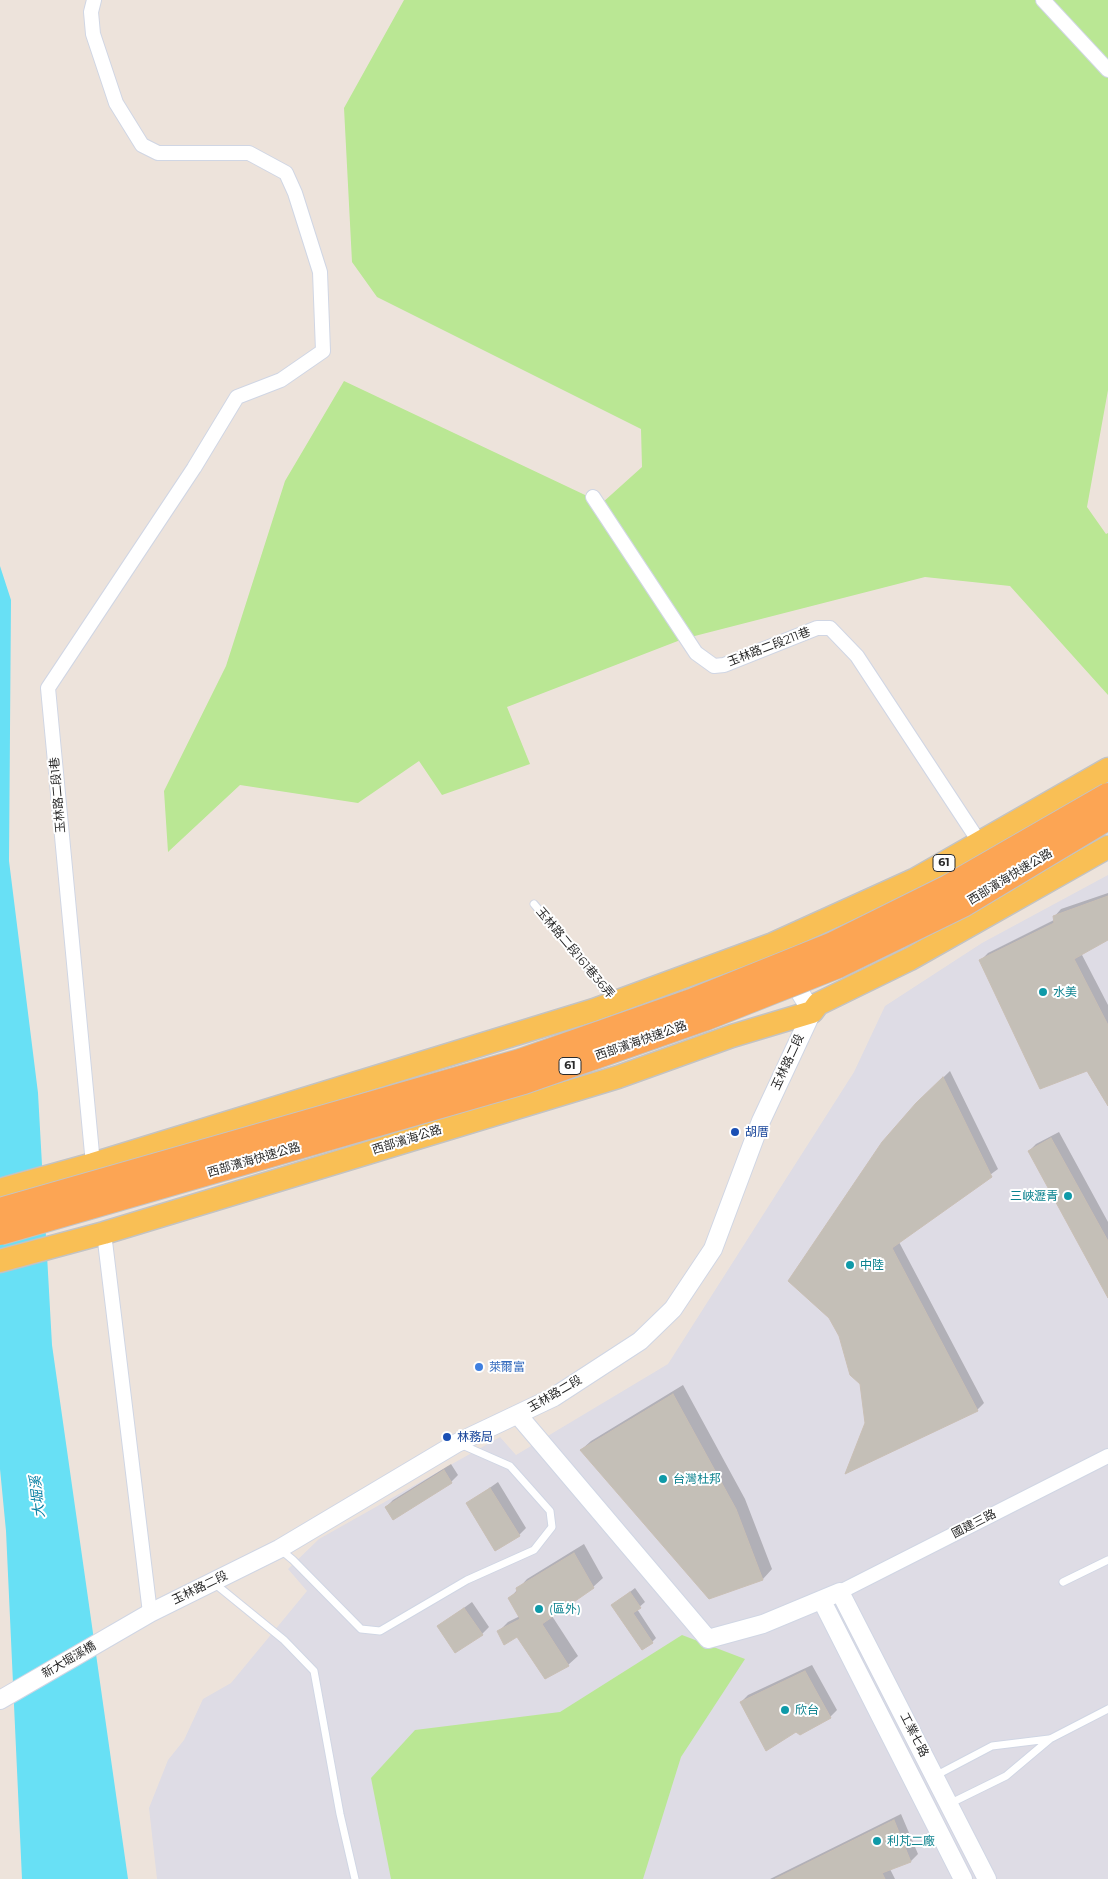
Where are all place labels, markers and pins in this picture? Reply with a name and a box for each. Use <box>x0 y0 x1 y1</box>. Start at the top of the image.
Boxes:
place label: 水美 <box>1053 985 1077 999</box>
marker: 水美 <box>1037 986 1049 998</box>
place label: 胡厝 <box>745 1125 769 1139</box>
marker: 胡厝 <box>729 1126 741 1138</box>
place label: 三峽瀝青 <box>1010 1189 1058 1203</box>
marker: 三峽瀝青 <box>1062 1190 1074 1202</box>
place label: 中陸 <box>860 1258 884 1272</box>
marker: 中陸 <box>844 1259 856 1271</box>
place label: 萊爾富 <box>489 1360 525 1374</box>
marker: 萊爾富 <box>473 1361 485 1373</box>
place label: 林務局 <box>457 1430 493 1444</box>
marker: 林務局 <box>441 1431 453 1443</box>
place label: 台灣杜邦 <box>673 1472 721 1486</box>
marker: 台灣杜邦 <box>657 1473 669 1485</box>
place label: (區外) <box>549 1602 581 1616</box>
marker: (區外) <box>533 1603 545 1615</box>
place label: 欣台 <box>795 1703 819 1717</box>
marker: 欣台 <box>779 1704 791 1716</box>
place label: 利芃二廠 <box>887 1834 935 1848</box>
marker: 利芃二廠 <box>871 1835 883 1847</box>

